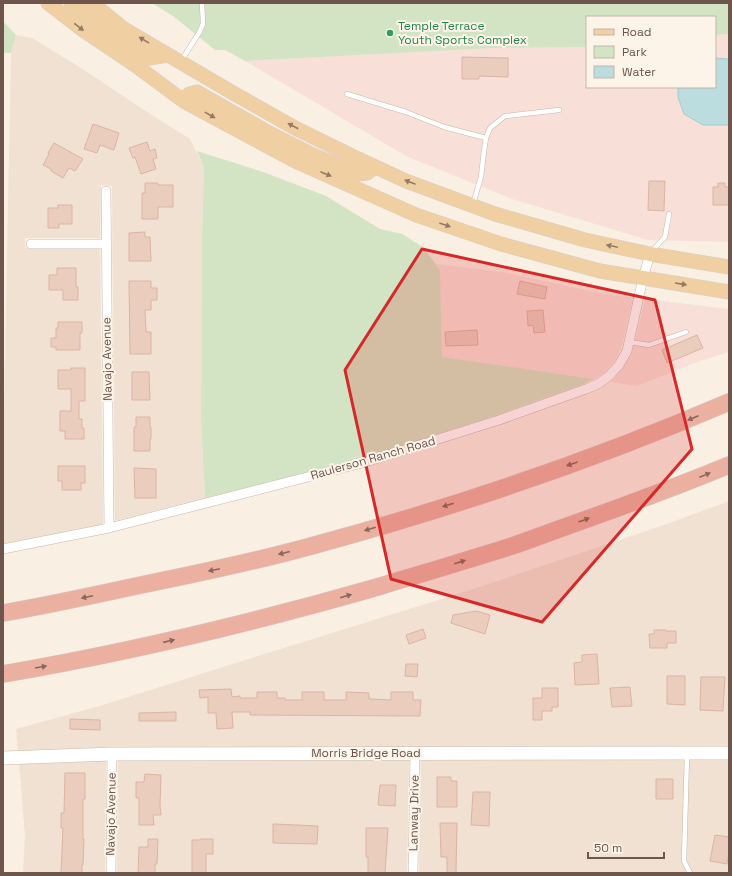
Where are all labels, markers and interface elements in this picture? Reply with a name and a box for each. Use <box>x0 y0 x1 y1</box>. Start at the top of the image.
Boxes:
legend <box>586 16 716 88</box>
place label: Temple Terrace Youth Sports Complex <box>398 18 527 48</box>
one-way arrow <box>74 23 85 31</box>
text: Road <box>622 24 651 40</box>
marker: Temple Terrace Youth Sports Complex <box>385 28 395 38</box>
one-way arrow <box>138 37 150 44</box>
text: Park <box>622 44 647 60</box>
text: Water <box>622 64 656 80</box>
one-way arrow <box>204 112 216 118</box>
one-way arrow <box>287 123 299 130</box>
one-way arrow <box>320 172 332 178</box>
one-way arrow <box>404 179 416 185</box>
one-way arrow <box>440 222 452 228</box>
one-way arrow <box>606 242 618 248</box>
one-way arrow <box>675 281 688 287</box>
street label: Navajo Avenue <box>98 317 116 401</box>
one-way arrow <box>687 415 699 421</box>
street label: Raulerson Ranch Road <box>309 433 437 483</box>
one-way arrow <box>565 461 577 467</box>
one-way arrow <box>700 471 712 477</box>
one-way arrow <box>442 502 454 508</box>
one-way arrow <box>578 517 590 523</box>
one-way arrow <box>363 526 375 532</box>
one-way arrow <box>277 550 289 556</box>
one-way arrow <box>455 559 467 565</box>
one-way arrow <box>208 567 220 573</box>
one-way arrow <box>341 593 353 599</box>
one-way arrow <box>80 594 93 600</box>
one-way arrow <box>163 638 175 644</box>
one-way arrow <box>35 664 48 670</box>
street label: Morris Bridge Road <box>311 745 421 761</box>
street label: Navajo Avenue <box>102 772 120 856</box>
street label: Lanway Drive <box>405 775 423 851</box>
scale bar <box>588 834 664 860</box>
text: 50 m <box>594 840 622 856</box>

